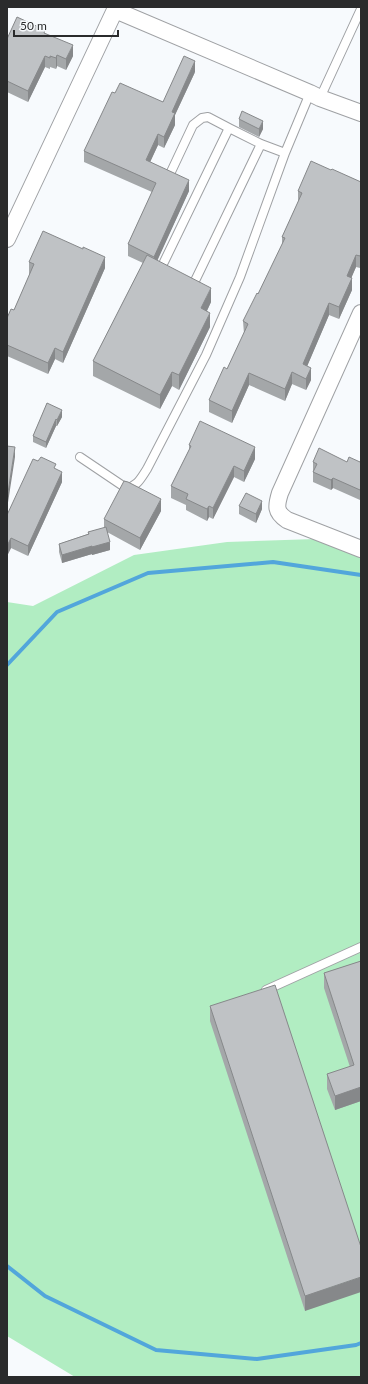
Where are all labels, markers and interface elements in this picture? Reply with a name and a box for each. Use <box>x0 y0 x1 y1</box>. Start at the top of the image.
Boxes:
scale bar <box>14 12 118 38</box>
text: 50 m <box>20 18 47 33</box>

